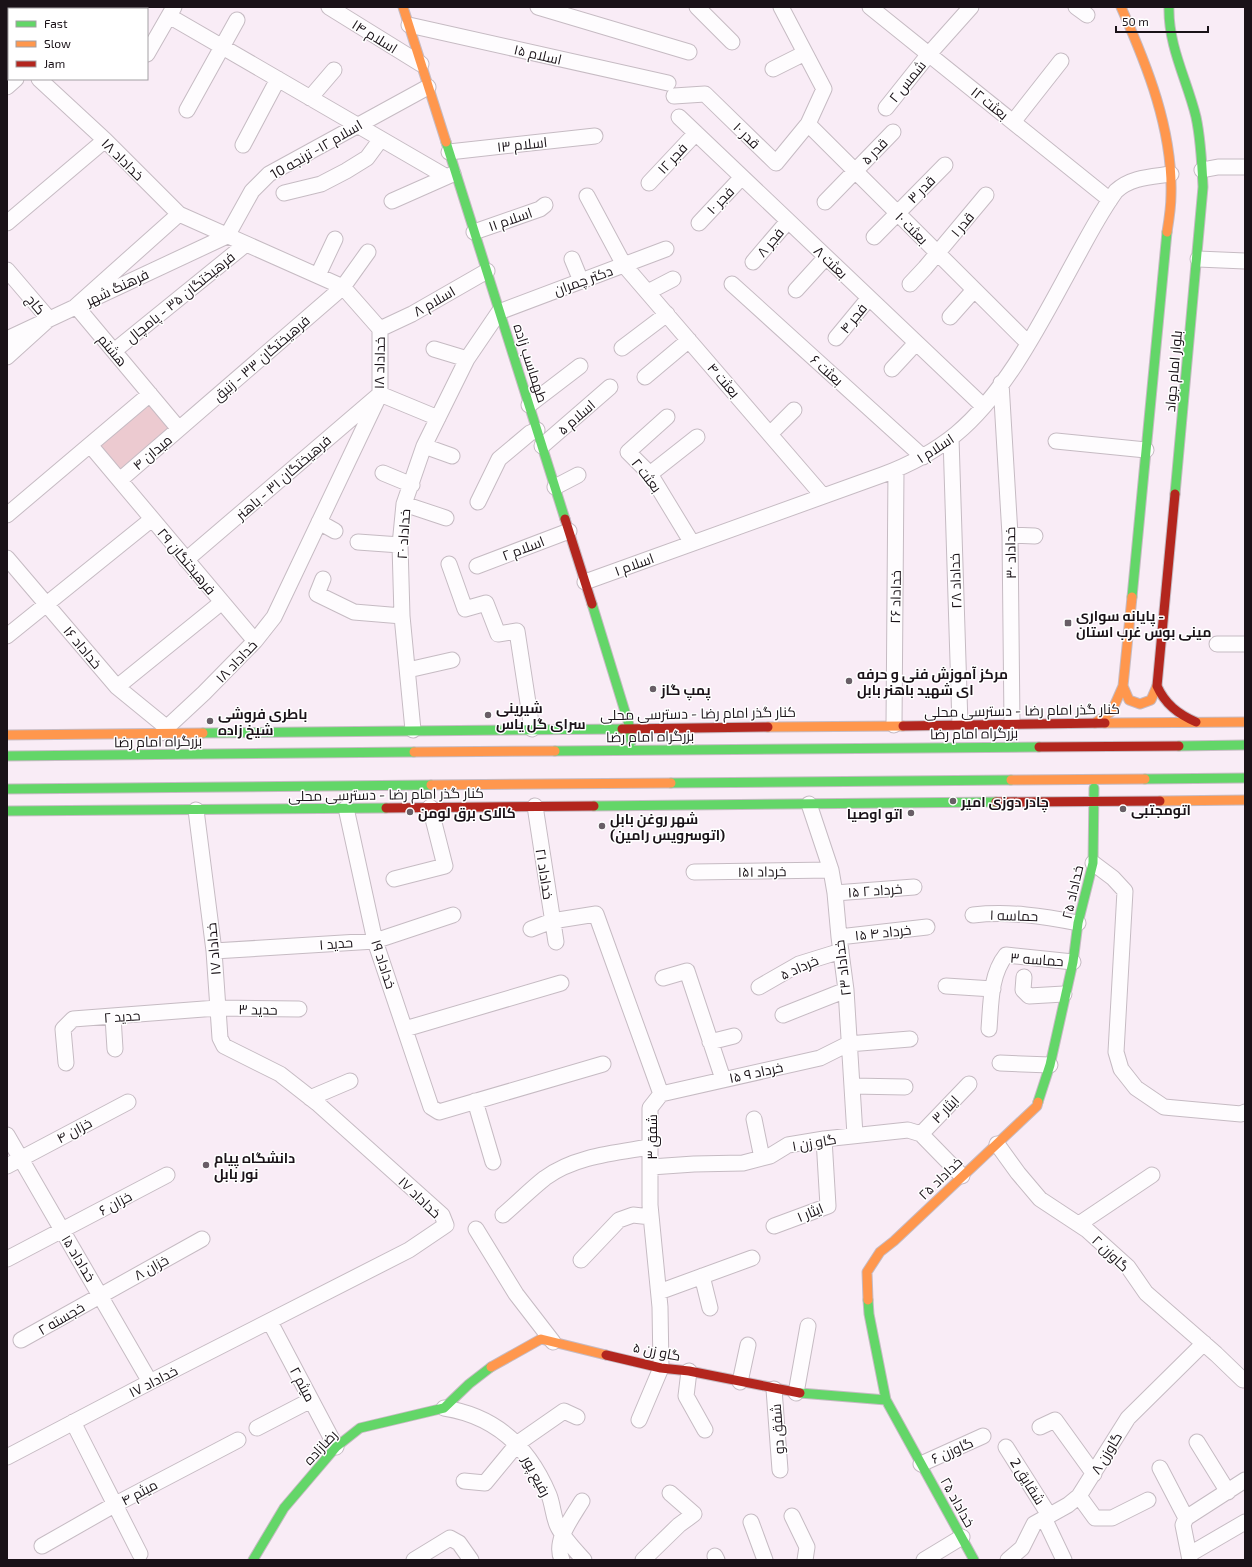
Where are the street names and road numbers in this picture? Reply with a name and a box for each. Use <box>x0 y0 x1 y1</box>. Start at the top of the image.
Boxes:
street label: اسلام ۱۴ <box>348 15 401 58</box>
street label: اسلام ۱۵ <box>512 40 564 70</box>
street label: شمس ۲ <box>885 57 929 105</box>
street label: بعثت ۱۲ <box>968 83 1012 123</box>
street label: اسلام ۱۲- ترنجه 10 <box>267 116 366 184</box>
street label: قدر ۱۰ <box>730 118 764 152</box>
street label: اسلام ۱۳ <box>496 133 548 157</box>
street label: خداداد ۱۸ <box>98 134 148 184</box>
street label: قدر ۵ <box>857 134 891 168</box>
street label: فجر ۱۲ <box>654 139 690 177</box>
street label: قدر ۳ <box>904 172 938 206</box>
street label: فجر ۱۰ <box>703 183 737 217</box>
street label: اسلام ۱۱ <box>486 204 535 236</box>
street label: بعثت ۱۰ <box>892 208 932 248</box>
street label: قدر ۱ <box>947 208 977 240</box>
street label: فجر ۸ <box>753 224 787 260</box>
street label: بعثت ۸ <box>811 242 851 282</box>
street label: فرهیختگان ۳۵ - پامچال <box>122 248 239 348</box>
street label: دکتر چمران <box>551 262 615 300</box>
street label: فرهنگ شهر <box>82 265 151 309</box>
street label: اسلام ۸ <box>410 282 459 321</box>
street label: کاج <box>22 290 49 318</box>
street label: فجر ۴ <box>836 300 870 336</box>
street label: فرهیختگان ۳۳ - زنبق <box>209 311 313 405</box>
street label: طهماسب زاده <box>510 321 552 405</box>
street label: بلوار امام جواد <box>1161 329 1187 413</box>
street label: هشتم <box>93 331 131 371</box>
street label: خداداد ۱۸ <box>370 337 388 389</box>
street label: بعثت ۶ <box>807 351 847 389</box>
street label: بعثت ۴ <box>704 359 744 401</box>
street label: اسلام ۵ <box>554 396 600 439</box>
street label: اسلام ۱ <box>913 430 958 468</box>
street label: میدان ۴ <box>129 431 175 473</box>
street label: فرهیختگان ۳۱ - باهنر <box>231 431 334 524</box>
street label: بعثت ۲ <box>628 455 666 495</box>
street label: خداداد ۲۰ <box>393 508 413 560</box>
street label: فرهیختگان ۲۹ <box>154 524 220 598</box>
street label: خداداد ۳۰ <box>1001 527 1019 579</box>
street label: اسلام ۲ <box>499 532 547 566</box>
street label: اسلام ۱ <box>612 549 657 581</box>
street label: خداداد ۲۸ <box>946 553 964 609</box>
street label: خداداد ۲۶ <box>886 570 904 624</box>
street label: خداداد ۱۶ <box>60 622 106 672</box>
street label: خداداد ۱۸ <box>212 636 260 686</box>
street label: کنار گذر امام رضا - دسترسی محلی <box>924 700 1120 722</box>
street label: کنار گذر امام رضا - دسترسی محلی <box>600 703 796 725</box>
street label: بزرگراه امام رضا <box>930 724 1018 744</box>
street label: بزرگراه امام رضا <box>606 727 694 747</box>
street label: بزرگراه امام رضا <box>114 732 202 752</box>
street label: کنار گذر امام رضا - دسترسی محلی <box>288 784 484 806</box>
street label: خداداد ۲۱ <box>533 847 557 901</box>
street label: ۱۵خرداد ۱ <box>738 862 786 880</box>
street label: خداداد ۲۵ <box>1058 864 1086 920</box>
street label: ۱۵ خرداد ۲ <box>847 880 903 900</box>
street label: حماسه ۱ <box>989 906 1039 924</box>
street label: ۱۵ خرداد ۴ <box>854 921 912 943</box>
street label: خداداد ۱۷ <box>202 922 224 976</box>
street label: حدید ۱ <box>318 933 354 953</box>
street label: خداداد ۱۹ <box>368 937 400 991</box>
street label: خداداد ۲۳ <box>830 939 854 997</box>
street label: حماسه ۳ <box>1010 949 1064 969</box>
street label: خرداد ۵ <box>777 951 821 983</box>
street label: حدید ۳ <box>238 1000 278 1018</box>
street label: حدید ۲ <box>103 1006 141 1026</box>
street label: ۱۵ خرداد ۹ <box>727 1058 785 1086</box>
street label: ایثار ۳ <box>928 1092 962 1126</box>
street label: خزان ۴ <box>53 1114 95 1146</box>
street label: شفق ۳ <box>643 1114 661 1160</box>
street label: گاو زن ۱ <box>790 1130 838 1154</box>
street label: خداداد ۲۵ <box>914 1153 966 1203</box>
street label: خداداد ۱۷ <box>395 1173 445 1221</box>
street label: خزان ۶ <box>96 1187 134 1219</box>
street label: ایثار ۱ <box>794 1199 826 1225</box>
street label: گاوزن ۲ <box>1089 1231 1133 1275</box>
street label: خداداد ۱۵ <box>58 1232 100 1284</box>
street label: خزان ۸ <box>131 1251 171 1283</box>
street label: خجسته ۲ <box>35 1298 87 1338</box>
street label: گاو زن ۵ <box>632 1338 682 1364</box>
street label: خداداد ۱۷ <box>126 1362 180 1400</box>
street label: میثم ۲ <box>285 1364 319 1405</box>
street label: شفق دو <box>767 1403 788 1455</box>
street label: رضازاده <box>300 1426 340 1468</box>
street label: گاوزن ۸ <box>1087 1429 1125 1477</box>
street label: گاوزن ۶ <box>928 1433 976 1467</box>
street label: رفیع پور <box>517 1452 555 1500</box>
street label: شقایق 2 <box>1006 1454 1049 1508</box>
street label: خداداد ۲۵ <box>937 1474 979 1530</box>
street label: میثم ۴ <box>118 1475 161 1510</box>

